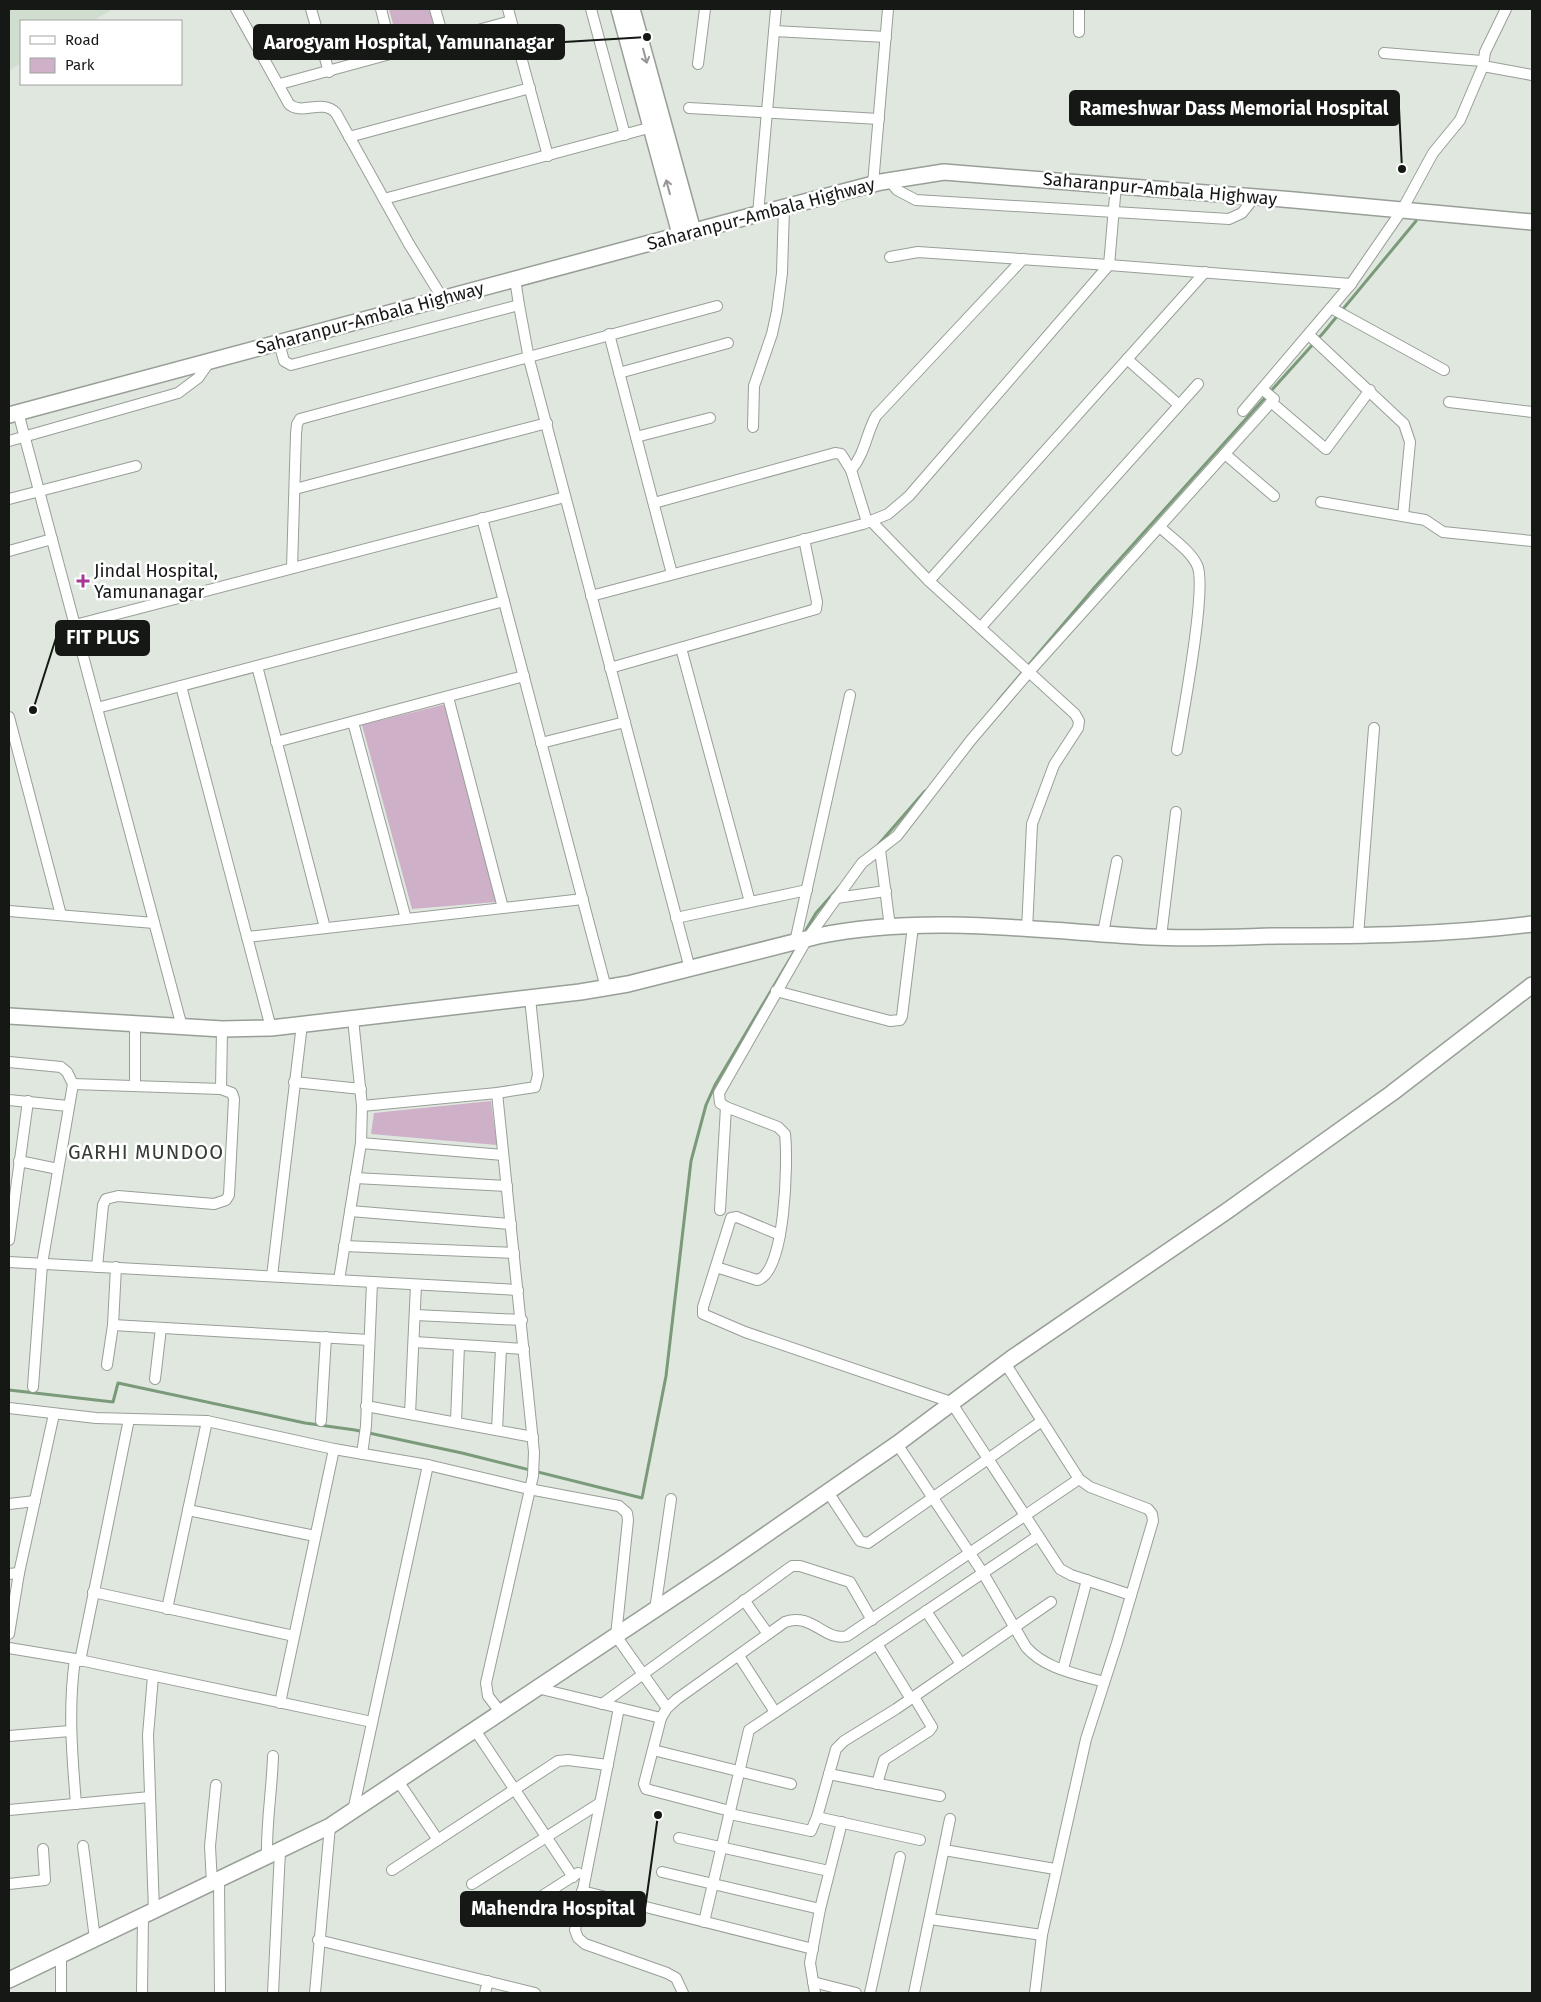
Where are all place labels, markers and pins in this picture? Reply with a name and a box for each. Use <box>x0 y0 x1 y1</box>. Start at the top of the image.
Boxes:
callout: Aarogyam Hospital, Yamunanagar <box>254 25 564 59</box>
callout: Rameshwar Dass Memorial Hospital <box>1070 91 1399 125</box>
place label: Jindal Hospital, Yamunanagar <box>94 560 218 603</box>
marker: Jindal Hospital, Yamunanagar <box>76 574 90 588</box>
callout: FIT PLUS <box>56 621 149 655</box>
callout: Mahendra Hospital <box>461 1892 645 1926</box>

